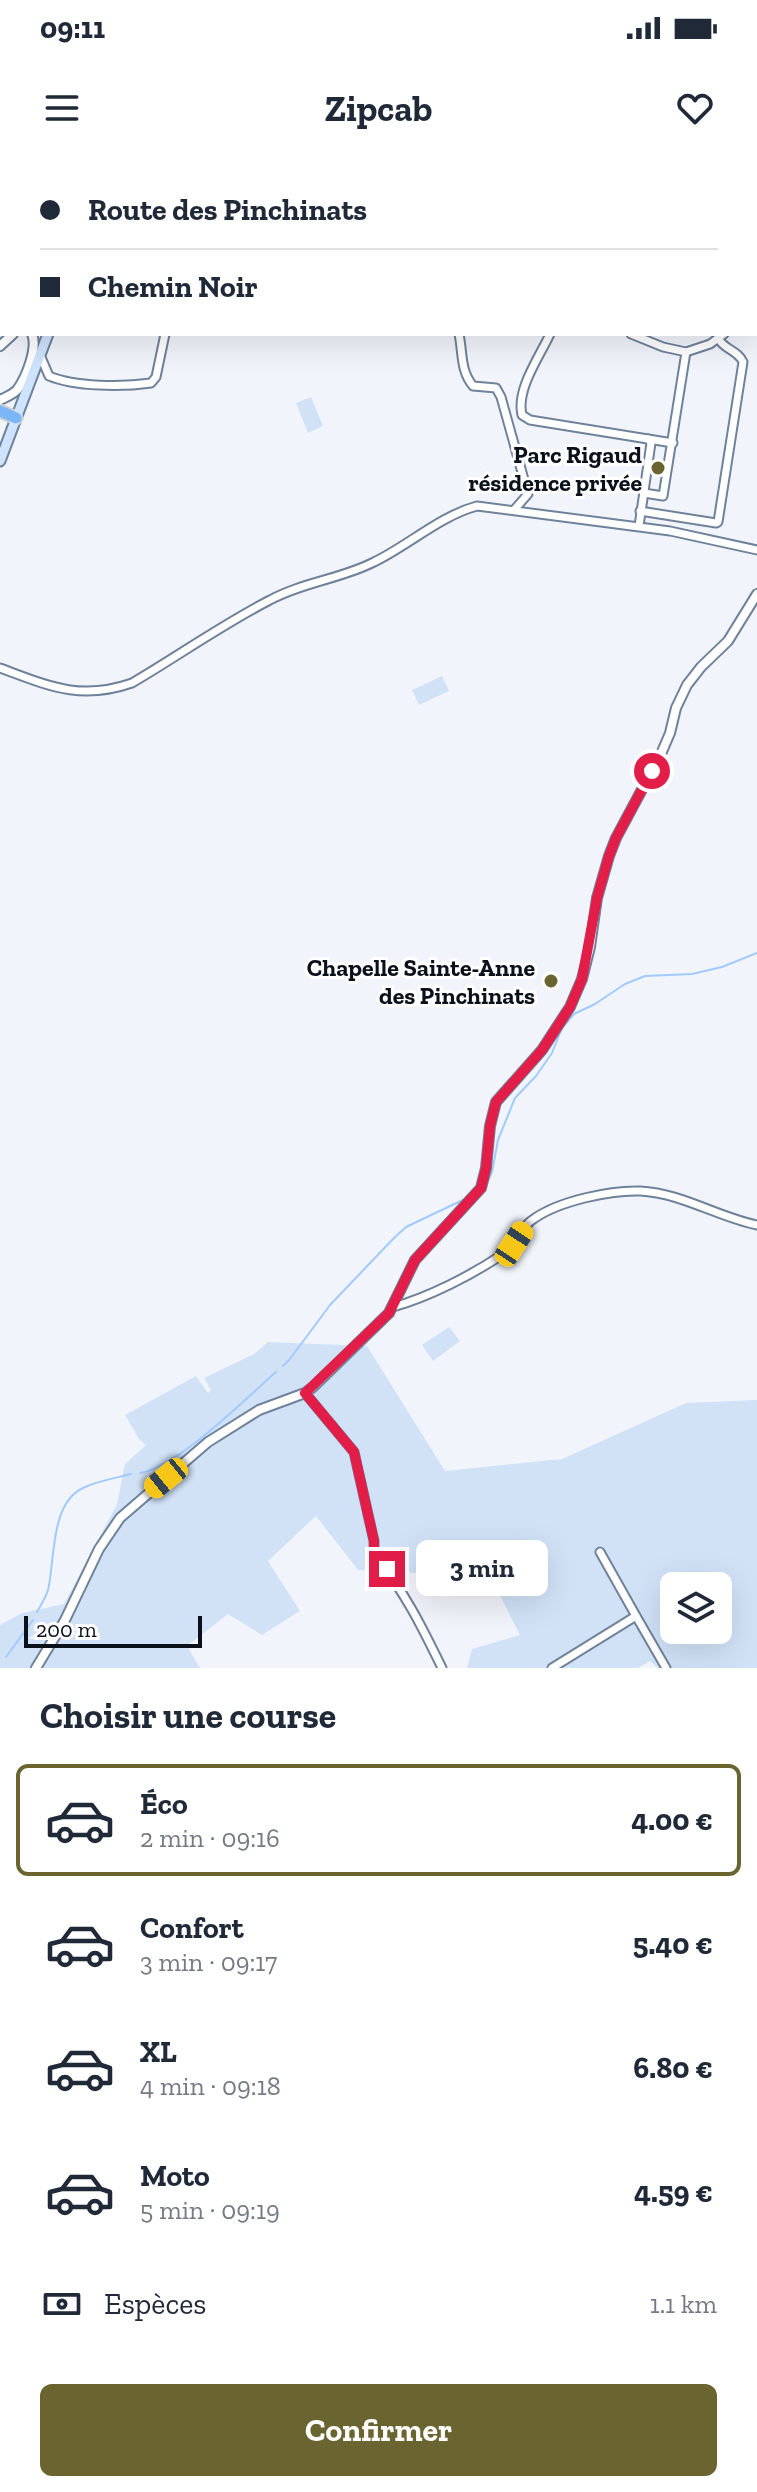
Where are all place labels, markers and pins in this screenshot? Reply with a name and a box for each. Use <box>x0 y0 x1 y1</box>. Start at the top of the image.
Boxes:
place label: Parc Rigaud résidence privée <box>468 440 642 497</box>
marker: Parc Rigaud résidence privée <box>649 459 667 477</box>
place label: Chapelle Sainte-Anne des Pinchinats <box>307 953 535 1010</box>
marker: Chapelle Sainte-Anne des Pinchinats <box>542 972 560 990</box>

